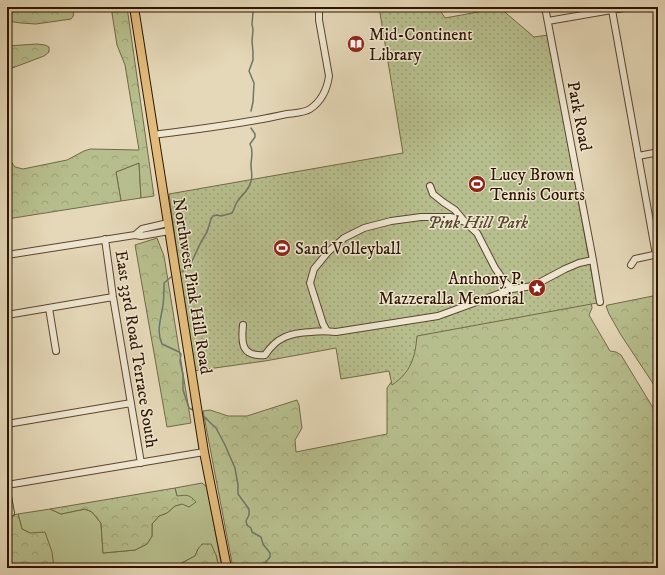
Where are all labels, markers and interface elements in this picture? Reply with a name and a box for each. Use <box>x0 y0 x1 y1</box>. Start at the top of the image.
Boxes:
place label: Mid-Continent Library <box>369 24 473 66</box>
library icon: Mid-Continent Library <box>346 34 366 54</box>
street label: Park Road <box>561 79 597 153</box>
place label: Lucy Brown Tennis Courts <box>490 164 585 206</box>
sports icon: Lucy Brown Tennis Courts <box>467 174 487 194</box>
street label: Northwest Pink Hill Road <box>167 197 217 376</box>
park label: Pink Hill Park <box>428 212 529 234</box>
sports icon: Sand Volleyball <box>272 238 292 258</box>
place label: Sand Volleyball <box>295 238 401 260</box>
street label: East 33rd Road Terrace South <box>110 249 163 450</box>
place label: Anthony P. Mazzeralla Memorial <box>379 268 524 310</box>
place icon: Anthony P. Mazzeralla Memorial <box>527 278 547 298</box>

